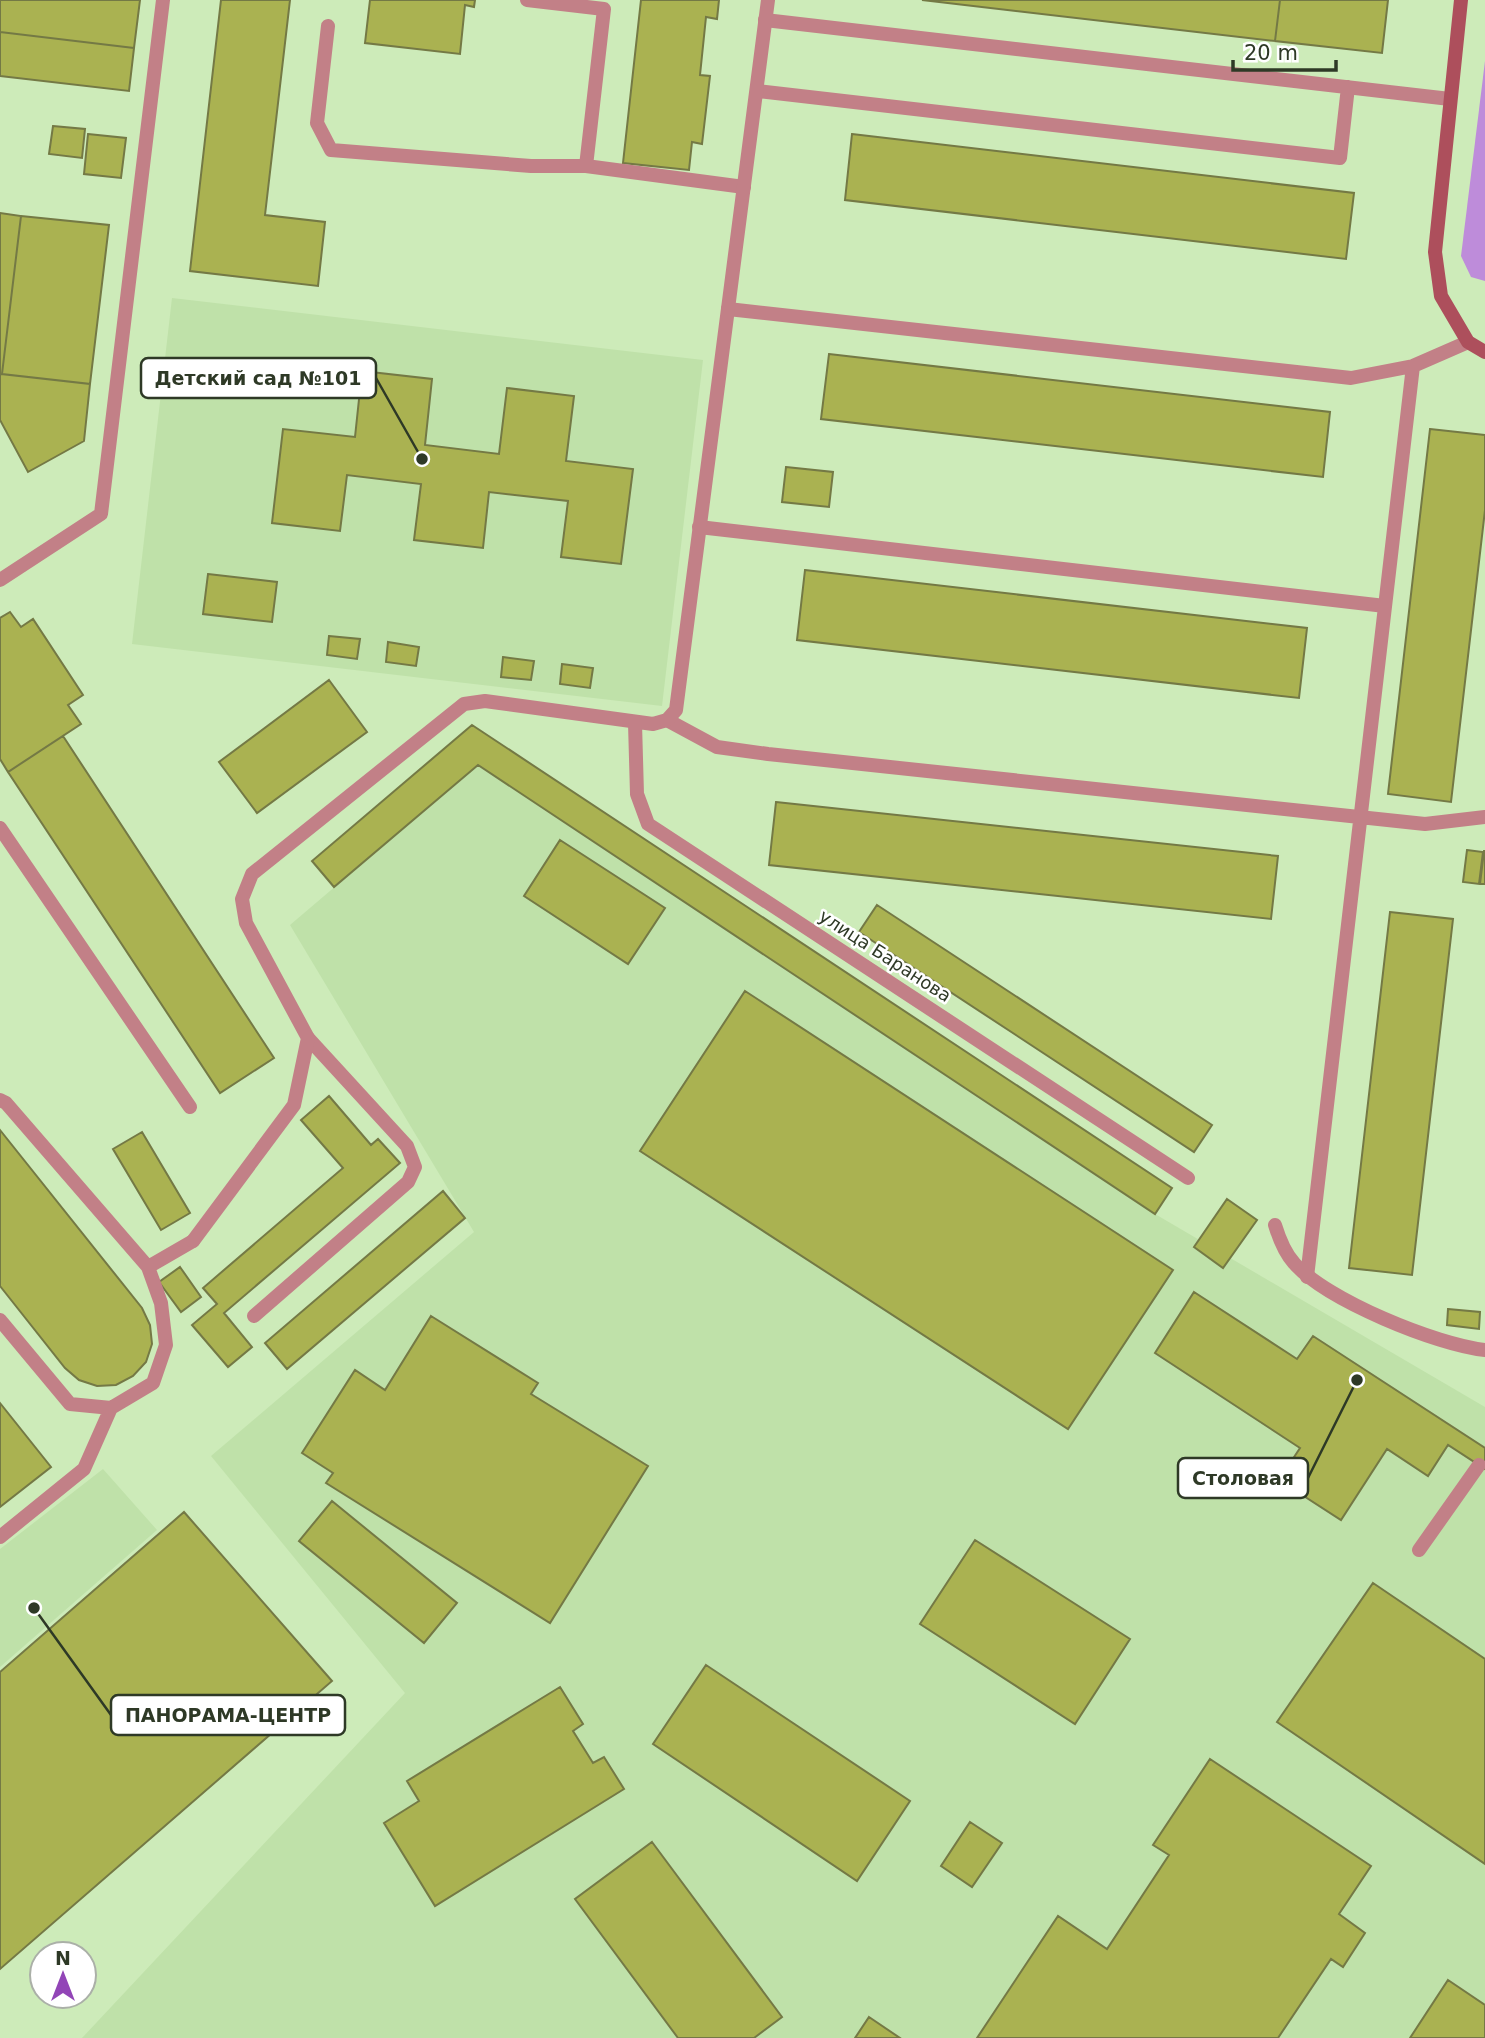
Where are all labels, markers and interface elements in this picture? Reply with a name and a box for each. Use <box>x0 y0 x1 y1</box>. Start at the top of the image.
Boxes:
scale bar <box>1233 28 1336 72</box>
text: 20 m <box>1244 41 1298 65</box>
callout: Детский сад №101 <box>141 358 376 398</box>
text: Детский сад №101 <box>155 367 361 389</box>
street label: улица Баранова <box>815 905 955 1006</box>
callout: Столовая <box>1178 1458 1308 1498</box>
text: Столовая <box>1192 1467 1294 1489</box>
callout: ПАНОРАМА-ЦЕНТР <box>111 1695 345 1735</box>
text: ПАНОРАМА-ЦЕНТР <box>125 1704 331 1726</box>
north arrow <box>28 1940 98 2010</box>
text: N <box>55 1947 71 1969</box>

